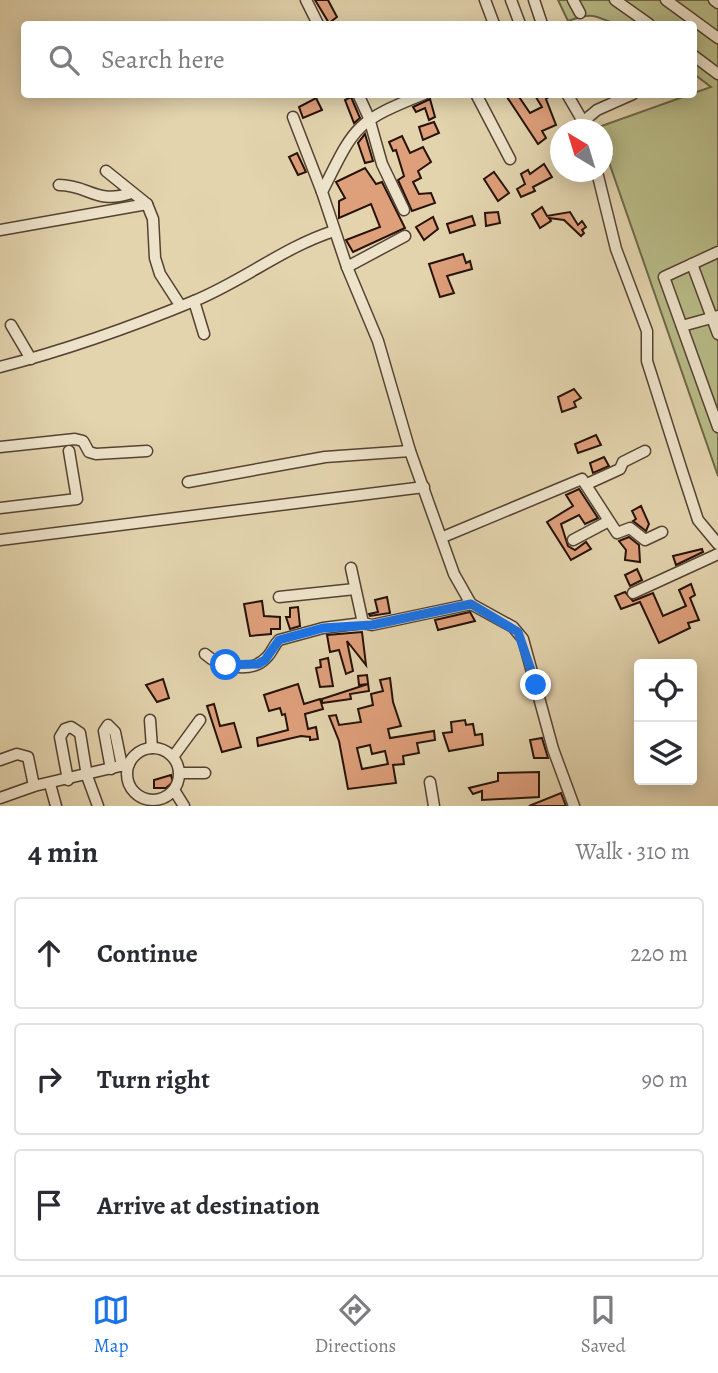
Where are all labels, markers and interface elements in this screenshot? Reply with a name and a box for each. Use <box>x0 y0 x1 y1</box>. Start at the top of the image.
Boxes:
search box <box>21 21 697 98</box>
icon: search <box>45 41 83 79</box>
text: Search here <box>101 42 225 77</box>
north arrow <box>550 119 613 182</box>
route start <box>210 649 241 680</box>
map controls <box>634 659 697 785</box>
button: locate <box>634 659 697 722</box>
route end <box>520 669 551 700</box>
button: layers <box>634 722 697 785</box>
text: 4 min <box>28 832 98 872</box>
text: Walk · 310 m <box>576 836 690 867</box>
icon: ahead <box>30 934 68 972</box>
text: Continue <box>97 936 198 971</box>
text: 220 m <box>630 938 688 969</box>
icon: right <box>30 1060 68 1098</box>
text: Turn right <box>97 1062 210 1097</box>
text: 90 m <box>642 1064 688 1095</box>
icon: arrive <box>30 1186 68 1224</box>
text: Arrive at destination <box>97 1188 320 1223</box>
tab: Map <box>92 1291 130 1359</box>
tab: Directions <box>315 1291 396 1359</box>
tab: Saved <box>581 1291 626 1359</box>

